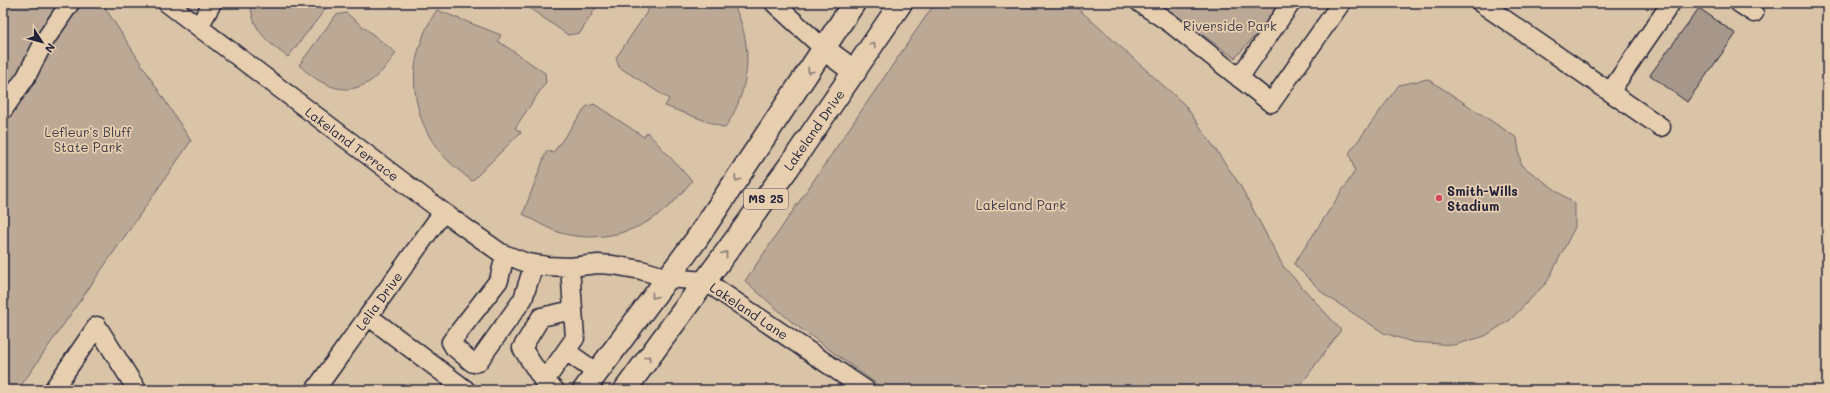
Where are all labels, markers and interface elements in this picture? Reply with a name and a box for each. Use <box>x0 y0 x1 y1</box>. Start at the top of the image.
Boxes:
park label: Riverside Park <box>1183 17 1277 34</box>
north arrow <box>22 22 62 62</box>
text: N <box>42 40 59 56</box>
one-way arrow <box>868 42 876 49</box>
one-way arrow <box>807 67 815 74</box>
street label: Lakeland Drive <box>779 86 848 174</box>
street label: Lakeland Terrace <box>302 103 403 184</box>
park label: Lefleur's Bluff State Park <box>45 123 132 155</box>
one-way arrow <box>734 175 742 182</box>
place label: Smith-Wills Stadium <box>1447 182 1518 214</box>
road number: MS 25 <box>744 189 788 209</box>
marker: Smith-Wills Stadium <box>1434 193 1444 203</box>
park label: Lakeland Park <box>976 196 1066 213</box>
one-way arrow <box>720 251 727 258</box>
street label: Lelia Drive <box>352 268 406 334</box>
street label: Lakeland Lane <box>707 278 792 343</box>
one-way arrow <box>652 292 659 299</box>
one-way arrow <box>643 356 650 363</box>

